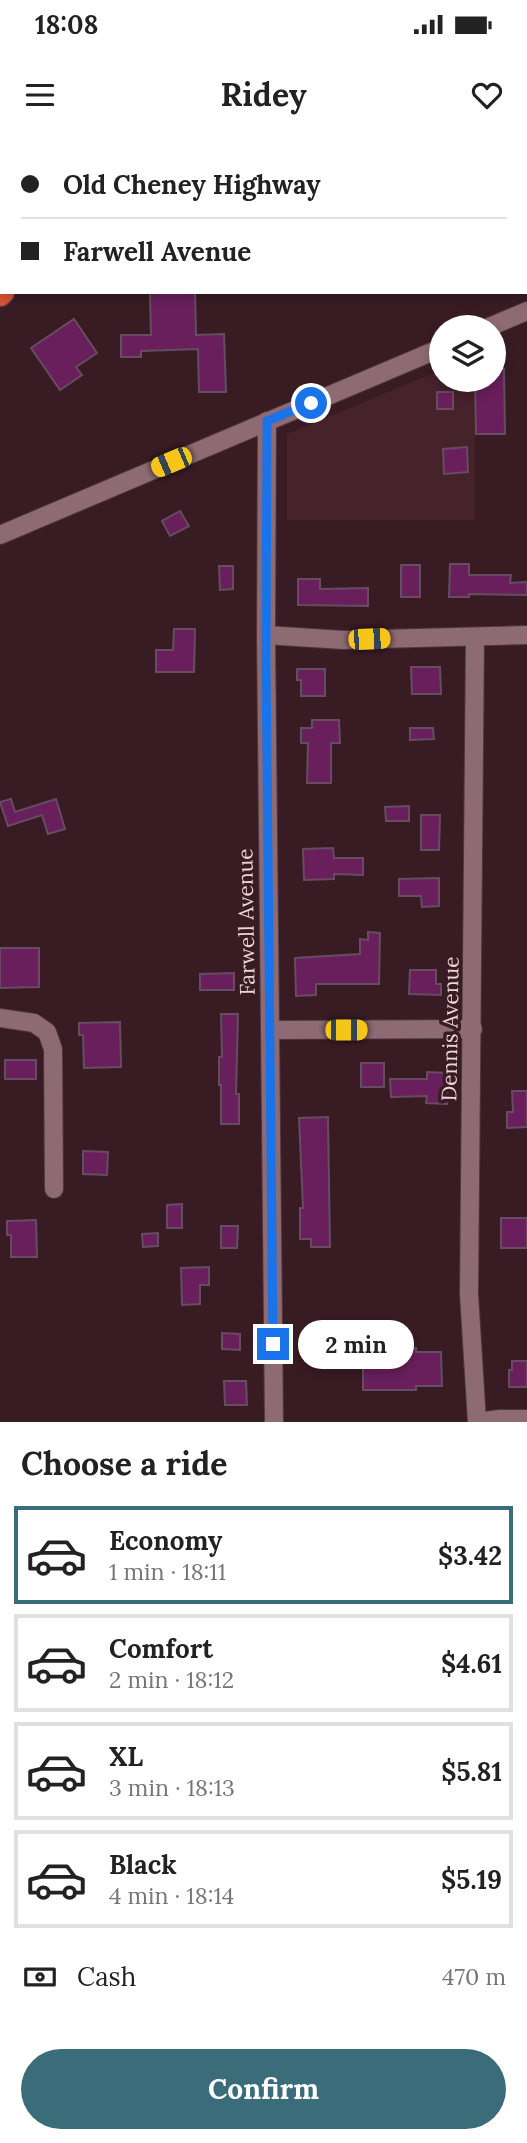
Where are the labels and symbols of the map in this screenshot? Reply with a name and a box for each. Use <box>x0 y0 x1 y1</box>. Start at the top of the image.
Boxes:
route start <box>295 387 327 419</box>
car <box>148 444 195 480</box>
car <box>348 628 391 650</box>
street label: Farwell Avenue <box>231 848 261 996</box>
street label: Dennis Avenue <box>435 956 465 1102</box>
car <box>326 1020 368 1041</box>
callout: 2 min <box>298 1320 413 1368</box>
route end <box>257 1328 289 1360</box>

